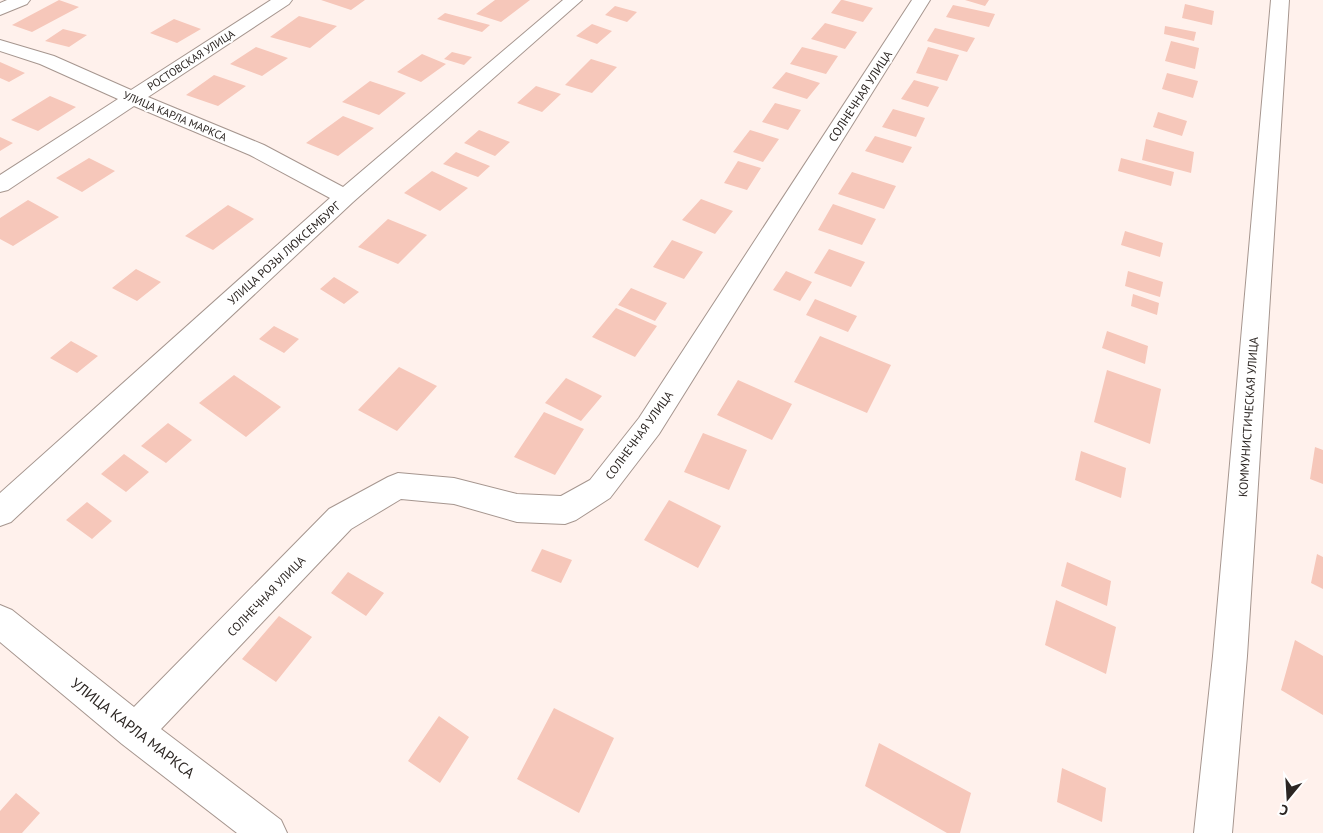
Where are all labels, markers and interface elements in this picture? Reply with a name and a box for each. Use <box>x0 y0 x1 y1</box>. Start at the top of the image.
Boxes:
street label: РОСТОВСКАЯ УЛИЦА <box>145 26 238 94</box>
street label: СОЛНЕЧНАЯ УЛИЦА <box>825 48 895 144</box>
street label: УЛИЦА КАРЛА МАРКСА <box>121 88 229 144</box>
street label: УЛИЦА РОЗЫ ЛЮКСЕМБУРГ <box>224 198 344 308</box>
street label: КОММУНИСТИЧЕСКАЯ УЛИЦА <box>1235 336 1261 498</box>
street label: СОЛНЕЧНАЯ УЛИЦА <box>602 388 676 482</box>
street label: СОЛНЕЧНАЯ УЛИЦА <box>224 553 308 639</box>
street label: УЛИЦА КАРЛА МАРКСА <box>67 674 199 782</box>
north arrow <box>1263 773 1313 823</box>
text: С <box>1277 801 1290 820</box>

